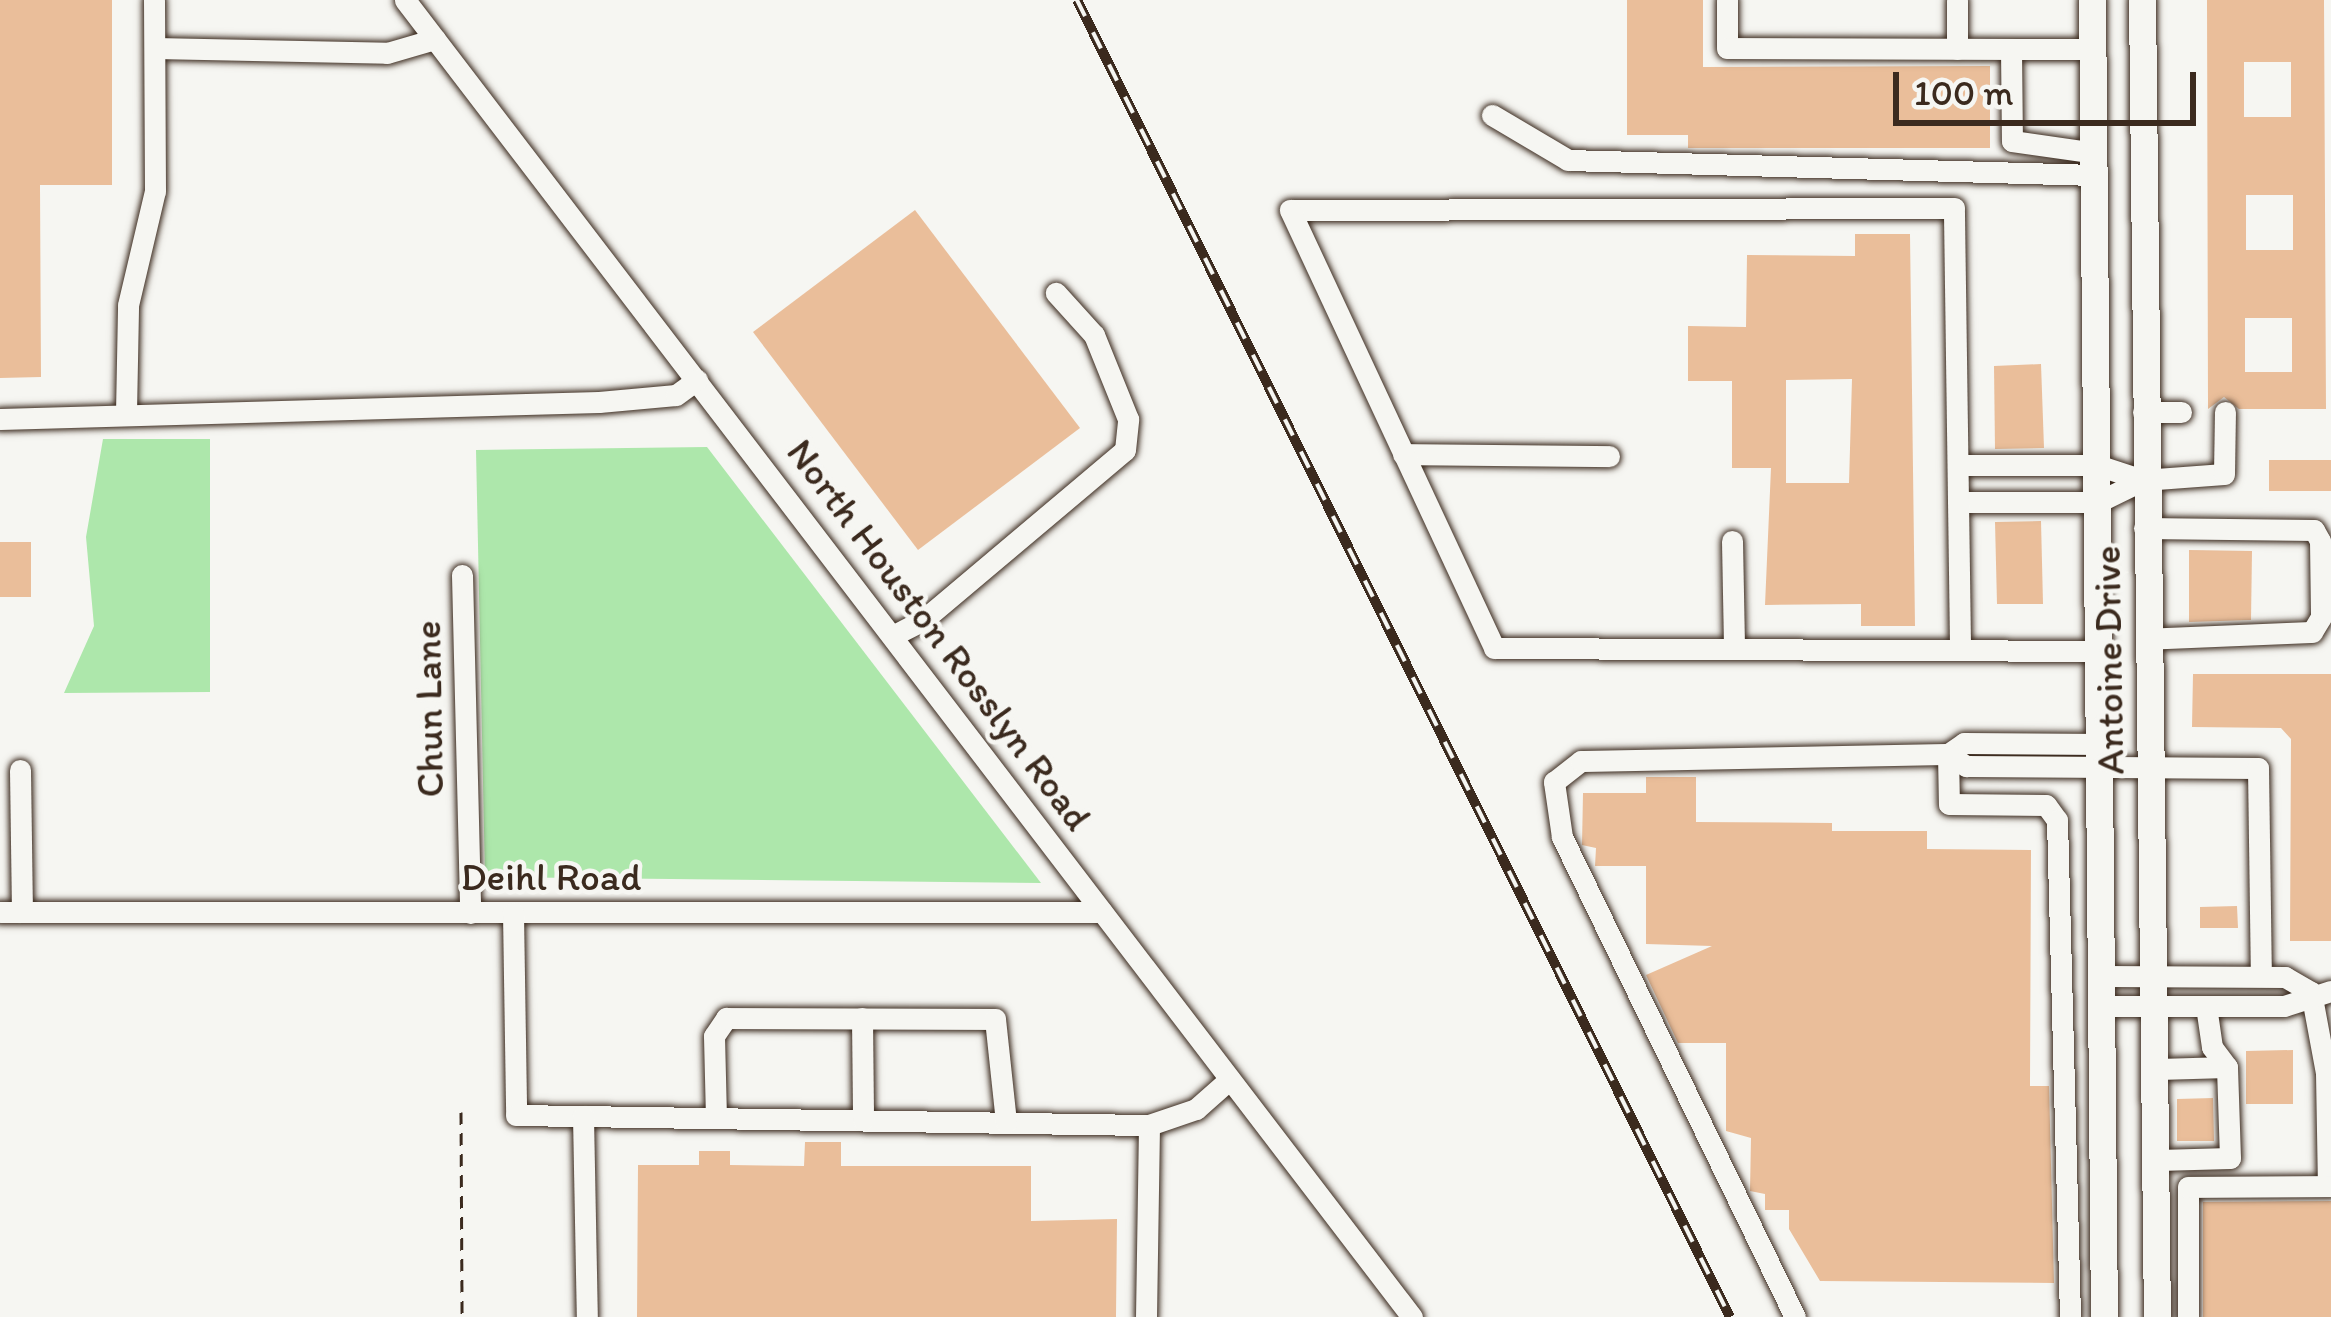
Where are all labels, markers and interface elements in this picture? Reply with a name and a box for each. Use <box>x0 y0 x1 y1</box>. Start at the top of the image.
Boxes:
scale bar <box>1899 48 2202 122</box>
text: 100 m <box>1914 71 2013 114</box>
street label: North Houston Rosslyn Road <box>777 430 1101 840</box>
street label: Antoine Drive <box>2084 545 2134 775</box>
street label: Chun Lane <box>404 620 454 798</box>
street label: Deihl Road <box>461 854 641 900</box>

